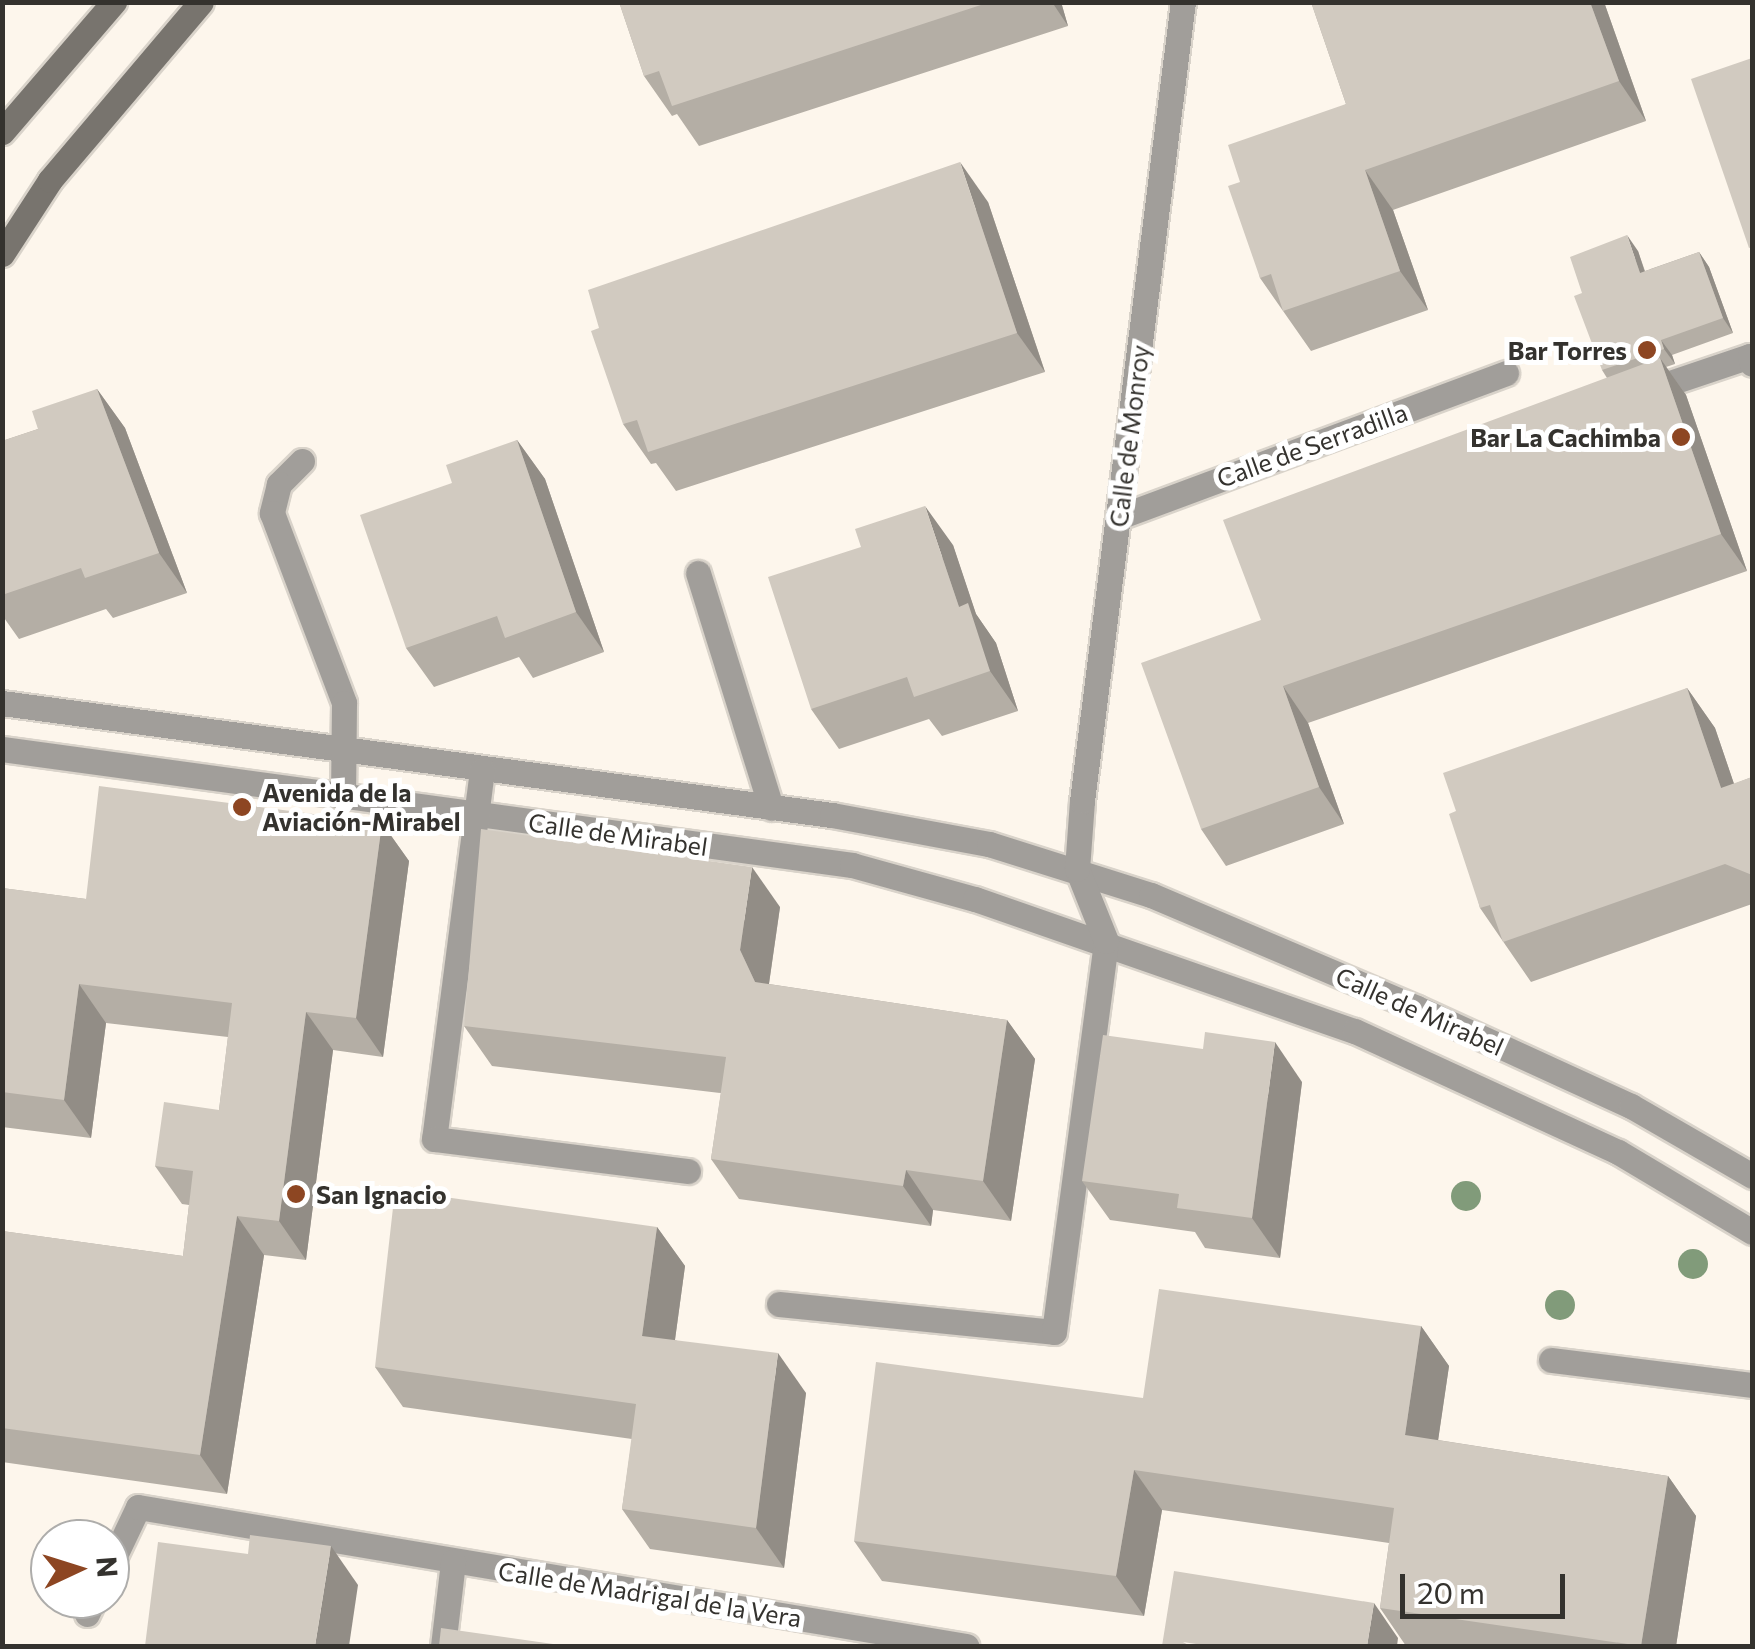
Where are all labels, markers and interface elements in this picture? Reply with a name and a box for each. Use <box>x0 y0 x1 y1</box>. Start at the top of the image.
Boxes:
place label: Bar Torres <box>1508 335 1627 365</box>
marker: Bar Torres <box>1636 339 1658 361</box>
street label: Calle de Monroy <box>1103 343 1155 529</box>
street label: Calle de Serradilla <box>1213 397 1411 493</box>
place label: Bar La Cachimba <box>1470 422 1661 452</box>
marker: Bar La Cachimba <box>1670 426 1692 448</box>
place label: Avenida de la Aviación-Mirabel <box>262 778 460 837</box>
marker: Avenida de la Aviación-Mirabel <box>231 796 253 818</box>
street label: Calle de Mirabel <box>526 807 710 861</box>
street label: Calle de Mirabel <box>1331 961 1509 1061</box>
place label: San Ignacio <box>316 1179 447 1209</box>
marker: San Ignacio <box>285 1183 307 1205</box>
north arrow <box>30 1519 130 1619</box>
scale bar <box>1405 1554 1570 1616</box>
text: N <box>90 1555 126 1579</box>
street label: Calle de Madrigal de la Vera <box>496 1555 804 1633</box>
text: 20 m <box>1417 1573 1485 1610</box>

